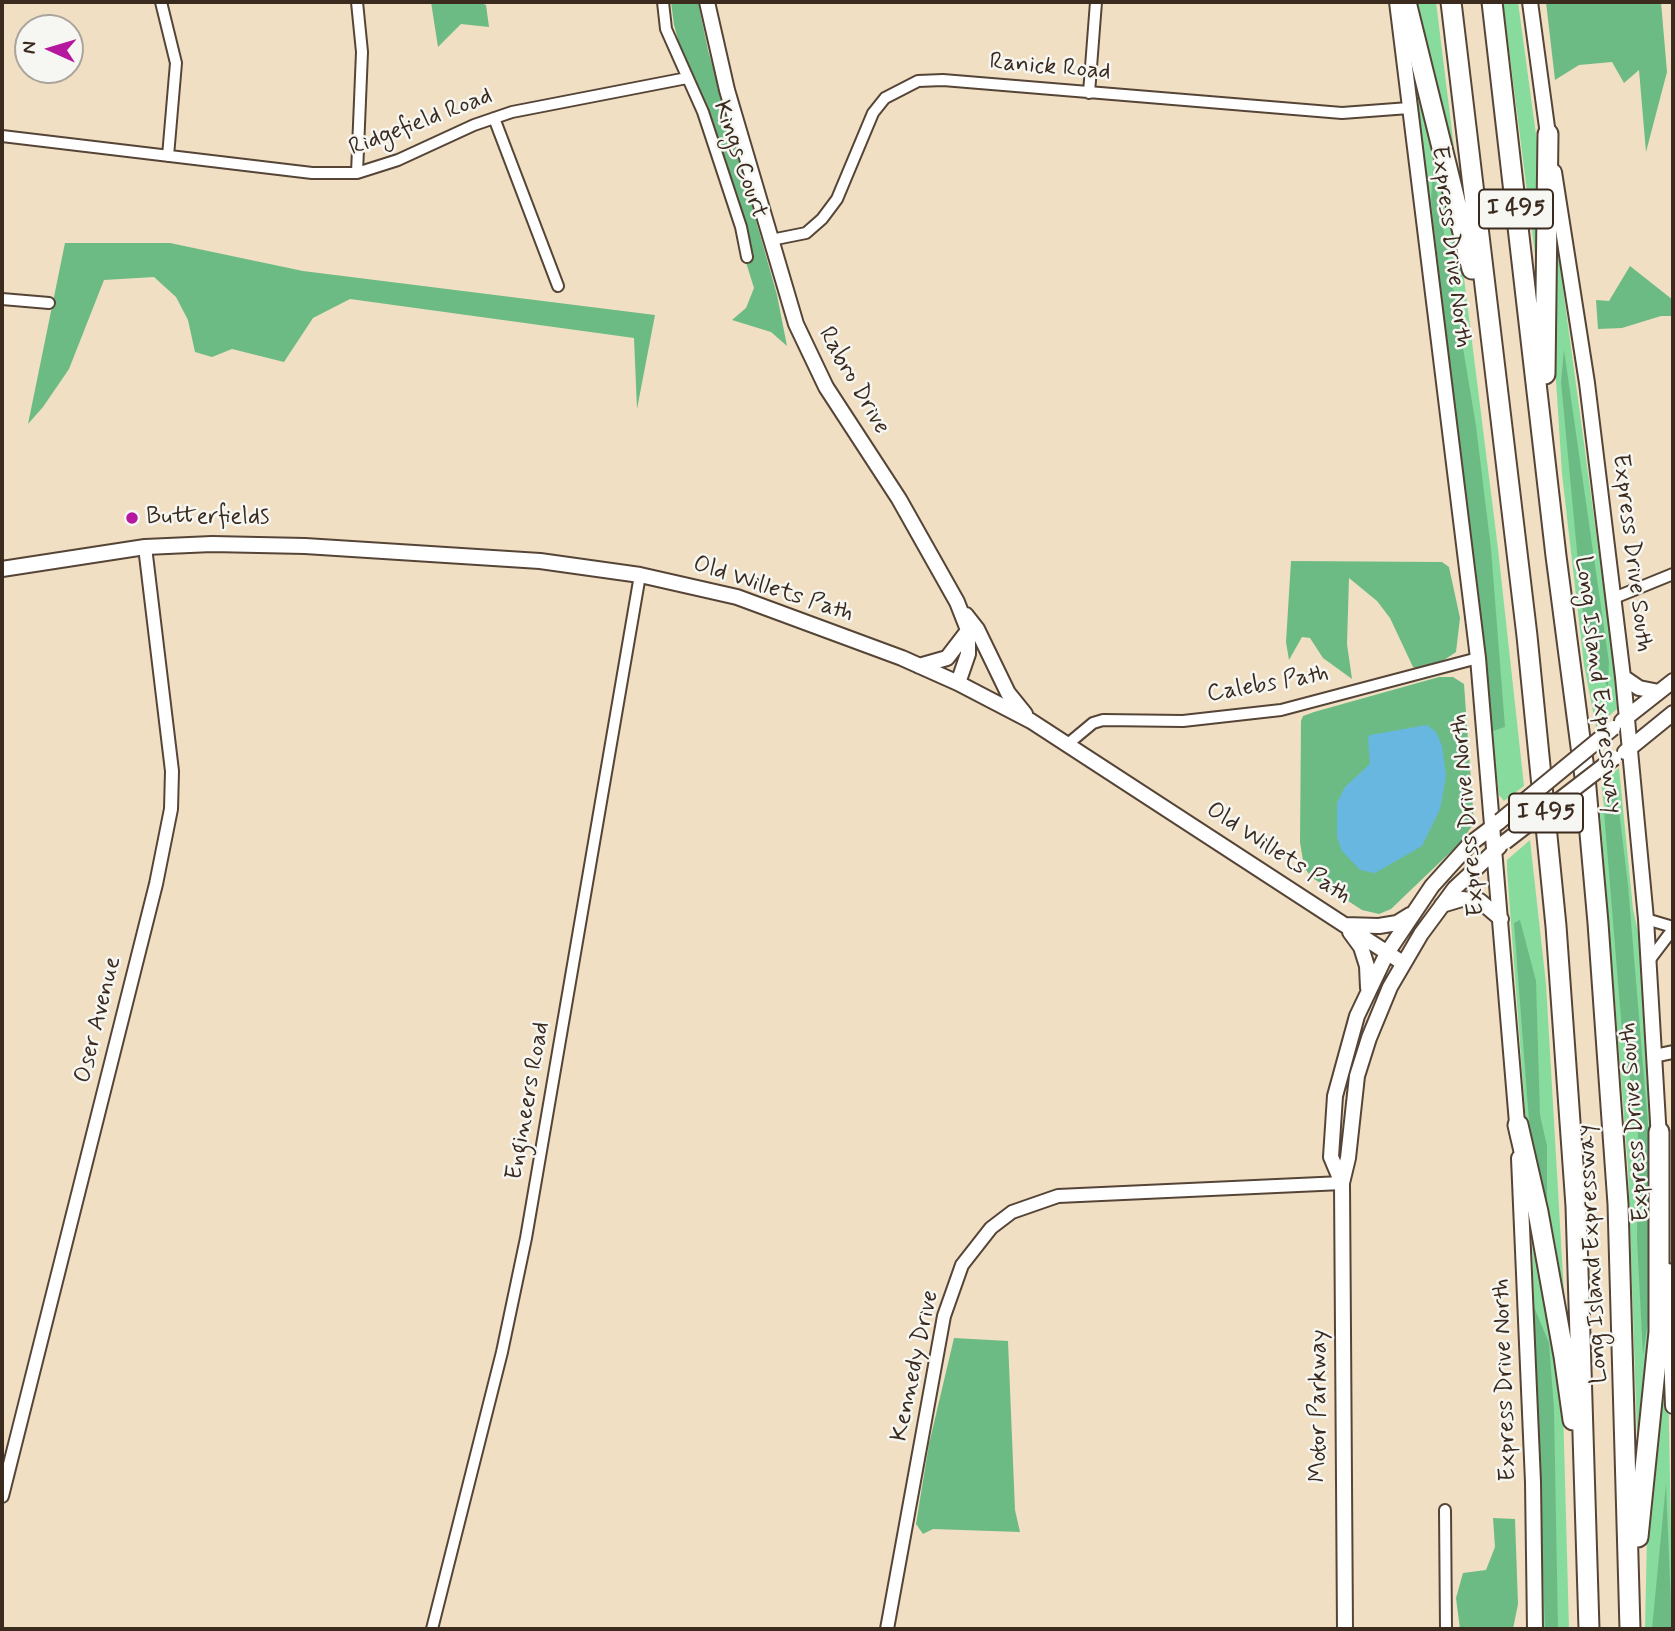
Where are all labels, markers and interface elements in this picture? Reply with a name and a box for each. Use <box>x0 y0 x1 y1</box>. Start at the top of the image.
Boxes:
north arrow <box>14 14 84 84</box>
text: N <box>17 40 42 55</box>
street label: Ranick Road <box>988 48 1112 88</box>
street label: Ridgefield Road <box>345 83 497 163</box>
street label: Kings Court <box>705 98 773 222</box>
street label: Express Drive North <box>1423 145 1477 349</box>
road number: I 495 <box>1479 190 1553 229</box>
street label: Rabro Drive <box>811 322 895 440</box>
street label: Express Drive South <box>1605 452 1657 654</box>
place label: Butterfields <box>146 504 270 532</box>
marker: Butterfields <box>124 510 140 526</box>
street label: Old Willets Path <box>689 551 857 629</box>
street label: Long Island Expressway <box>1567 555 1627 815</box>
street label: Calebs Path <box>1205 660 1331 710</box>
street label: Express Drive North <box>1446 713 1492 917</box>
road number: I 495 <box>1509 793 1583 832</box>
street label: Old Willets Path <box>1200 796 1356 912</box>
street label: Oser Avenue <box>69 954 129 1086</box>
street label: Engineers Road <box>501 1020 557 1182</box>
street label: Express Drive South <box>1615 1022 1657 1222</box>
street label: Long Island Expressway <box>1573 1124 1615 1384</box>
street label: Express Drive North <box>1488 1278 1524 1482</box>
street label: Kennedy Drive <box>886 1288 946 1444</box>
street label: Motor Parkway <box>1306 1329 1334 1483</box>

